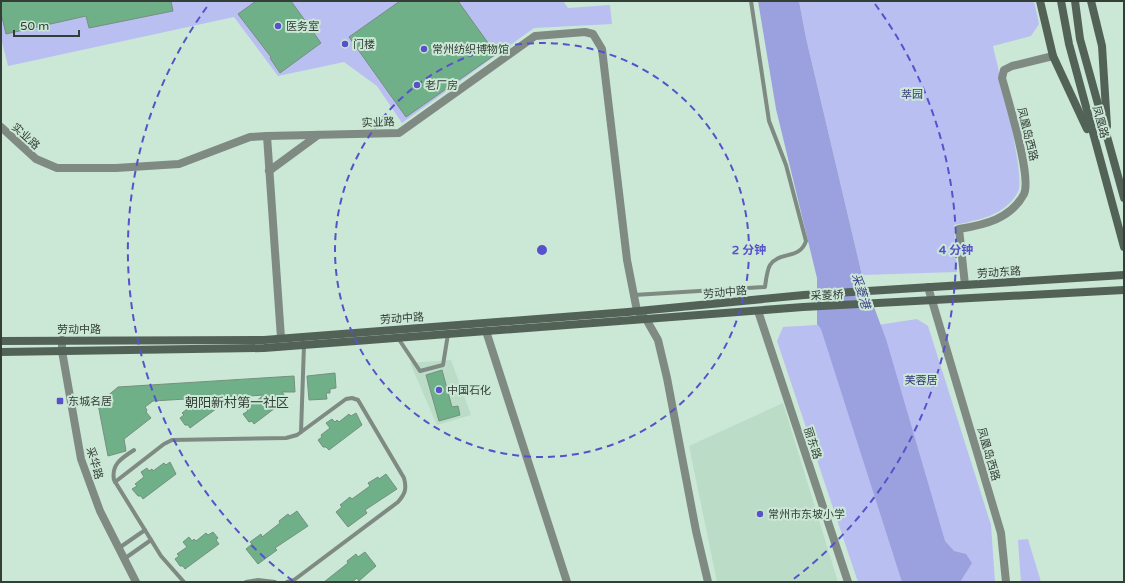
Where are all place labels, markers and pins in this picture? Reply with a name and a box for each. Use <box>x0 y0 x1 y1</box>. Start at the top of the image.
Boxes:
place label: 医务室 <box>286 20 319 33</box>
marker: 医务室 <box>273 21 283 31</box>
place label: 门楼 <box>353 38 375 51</box>
marker: 门楼 <box>340 39 350 49</box>
place label: 常州纺织博物馆 <box>432 43 509 56</box>
marker: 常州纺织博物馆 <box>419 44 429 54</box>
place label: 老厂房 <box>425 79 458 92</box>
marker: 老厂房 <box>412 80 422 90</box>
centre of rings <box>535 243 549 257</box>
place label: 中国石化 <box>447 384 491 397</box>
marker: 中国石化 <box>434 385 444 395</box>
place label: 东城名居 <box>68 395 112 408</box>
marker: 东城名居 <box>55 396 65 406</box>
place label: 常州市东坡小学 <box>768 508 845 521</box>
marker: 常州市东坡小学 <box>755 509 765 519</box>

